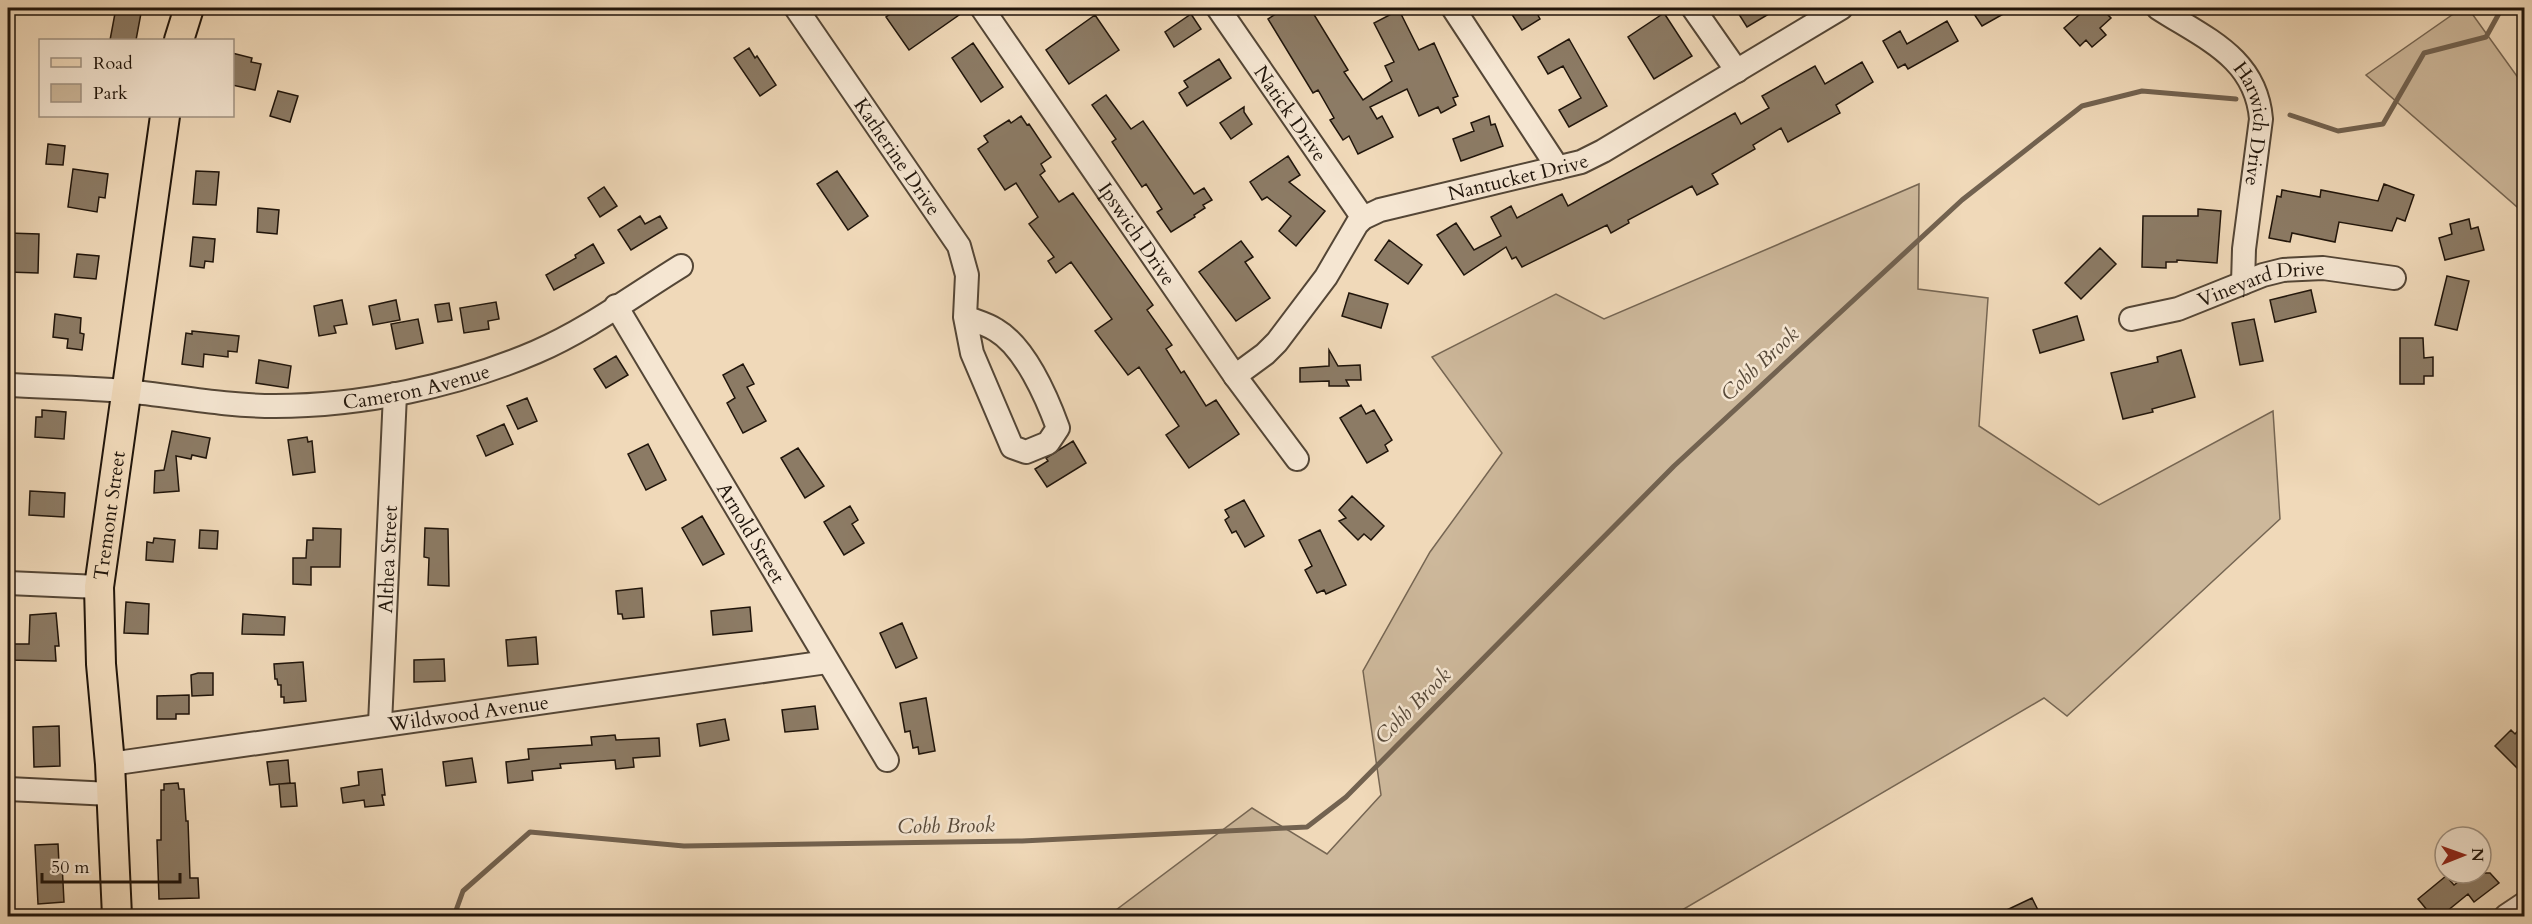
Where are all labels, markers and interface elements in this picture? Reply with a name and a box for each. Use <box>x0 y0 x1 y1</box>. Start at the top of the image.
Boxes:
legend <box>39 39 234 117</box>
text: Road <box>93 51 133 76</box>
street label: Harwich Drive <box>2227 56 2275 188</box>
street label: Natick Drive <box>1248 60 1333 167</box>
text: Park <box>93 81 128 106</box>
street label: Katherine Drive <box>848 92 948 221</box>
street label: Nantucket Drive <box>1445 147 1593 207</box>
street label: Ipswich Drive <box>1092 177 1182 291</box>
street label: Vineyard Drive <box>2193 254 2325 313</box>
water label: Cobb Brook <box>1715 320 1806 408</box>
street label: Cameron Avenue <box>341 357 493 416</box>
street label: Tremont Street <box>87 448 132 582</box>
street label: Arnold Street <box>711 477 792 589</box>
street label: Althea Street <box>372 504 403 614</box>
water label: Cobb Brook <box>1368 661 1458 751</box>
street label: Wildwood Avenue <box>385 688 551 738</box>
water label: Cobb Brook <box>897 811 996 841</box>
north arrow <box>2433 825 2493 885</box>
scale bar <box>42 846 180 884</box>
text: N <box>2466 848 2488 862</box>
text: 50 m <box>51 855 90 880</box>

